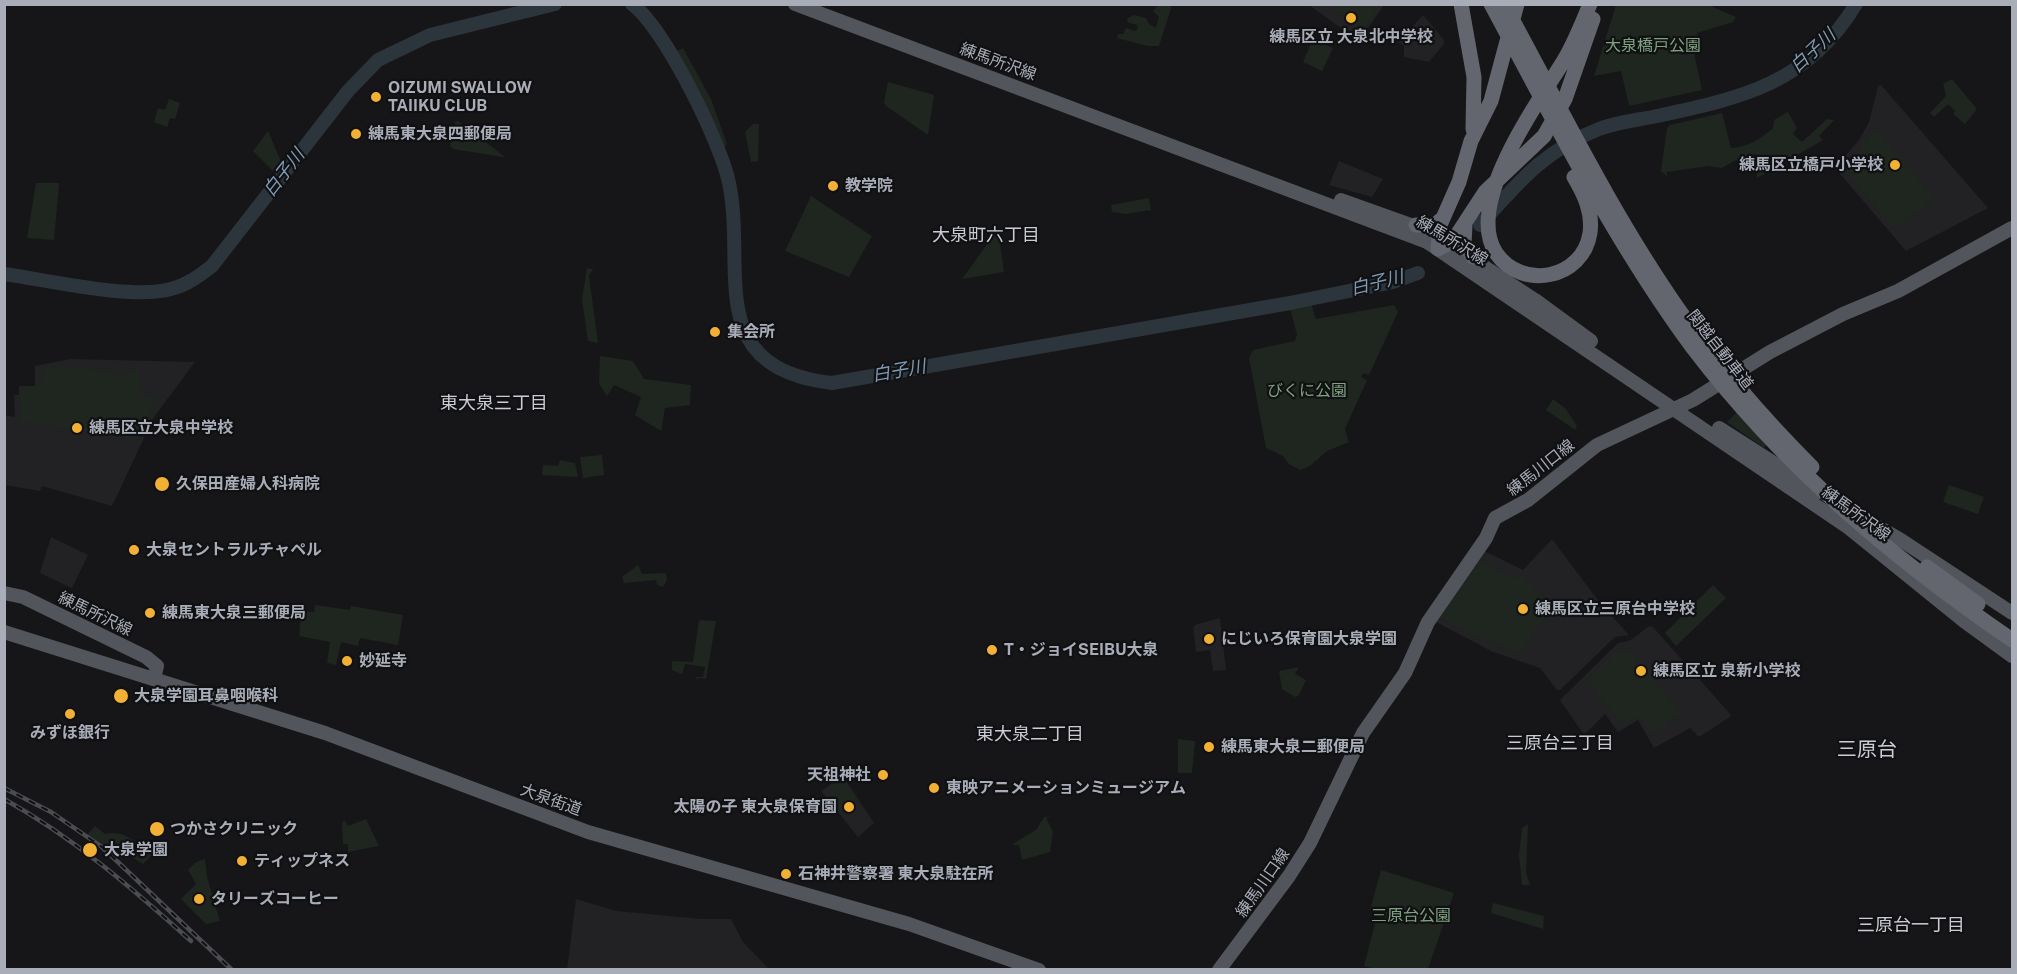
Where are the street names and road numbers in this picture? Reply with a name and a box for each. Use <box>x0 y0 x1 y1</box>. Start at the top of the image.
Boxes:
street label: 練馬所沢線 <box>957 39 1039 85</box>
street label: 練馬所沢線 <box>1413 212 1491 270</box>
street label: 関越自動車道 <box>1683 306 1757 394</box>
street label: 練馬川口線 <box>1504 436 1578 500</box>
street label: 練馬所沢線 <box>1818 483 1894 545</box>
street label: 練馬所沢線 <box>55 588 135 640</box>
street label: 大泉街道 <box>518 780 584 820</box>
street label: 練馬川口線 <box>1232 845 1294 921</box>

